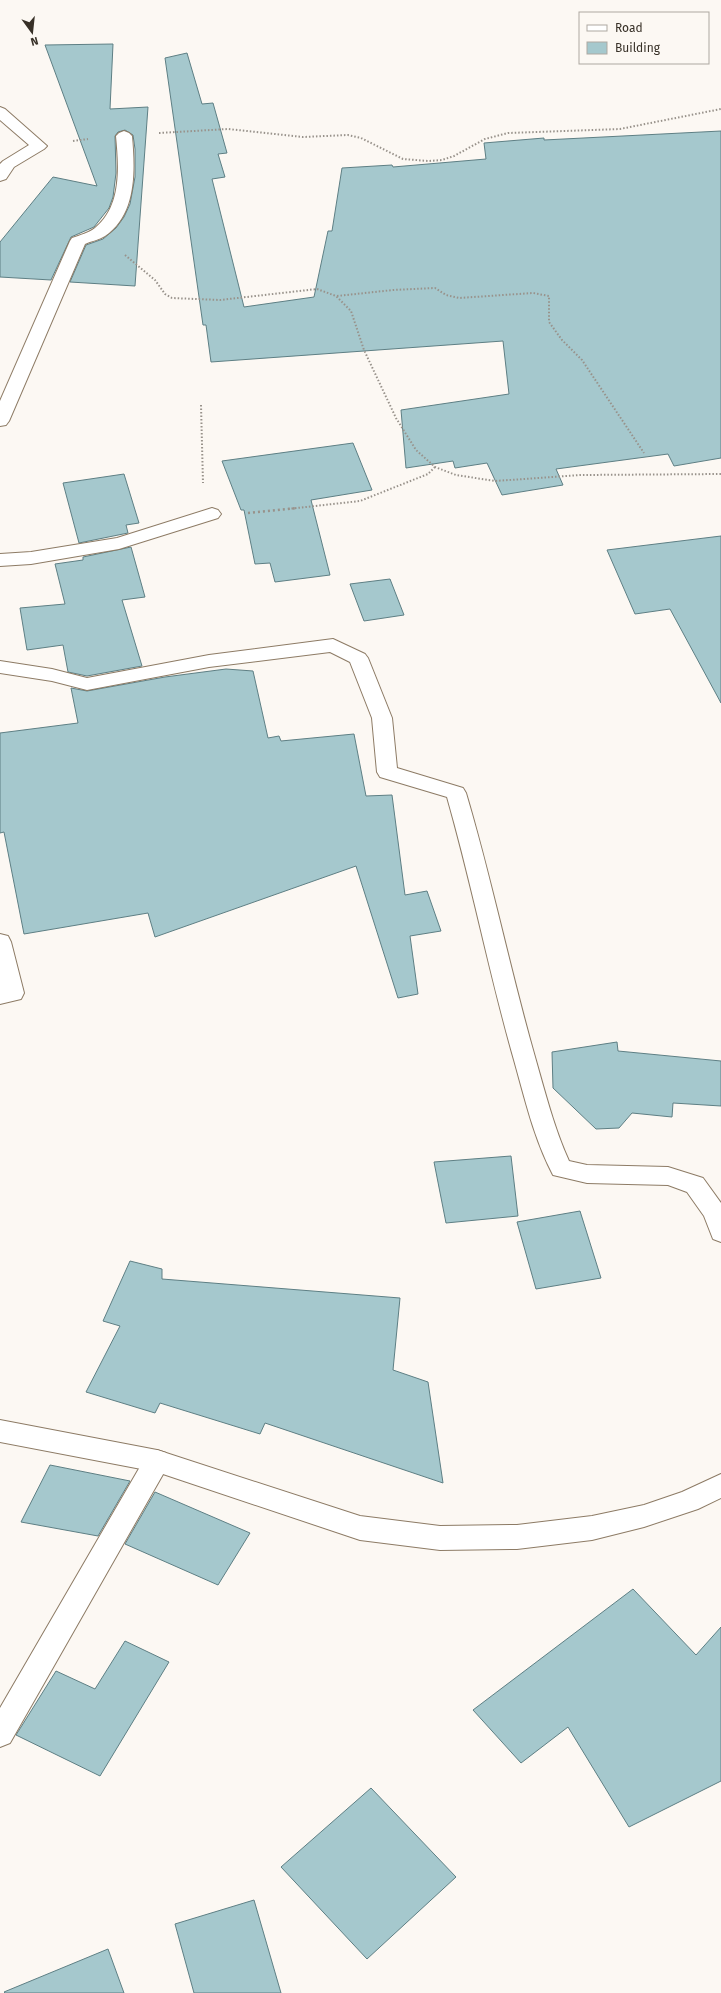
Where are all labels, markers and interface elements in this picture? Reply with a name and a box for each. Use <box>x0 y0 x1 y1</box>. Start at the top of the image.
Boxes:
north arrow <box>12 12 52 52</box>
legend <box>579 12 709 64</box>
text: Road <box>615 21 643 35</box>
text: N <box>29 34 40 48</box>
text: Building <box>615 41 661 55</box>

